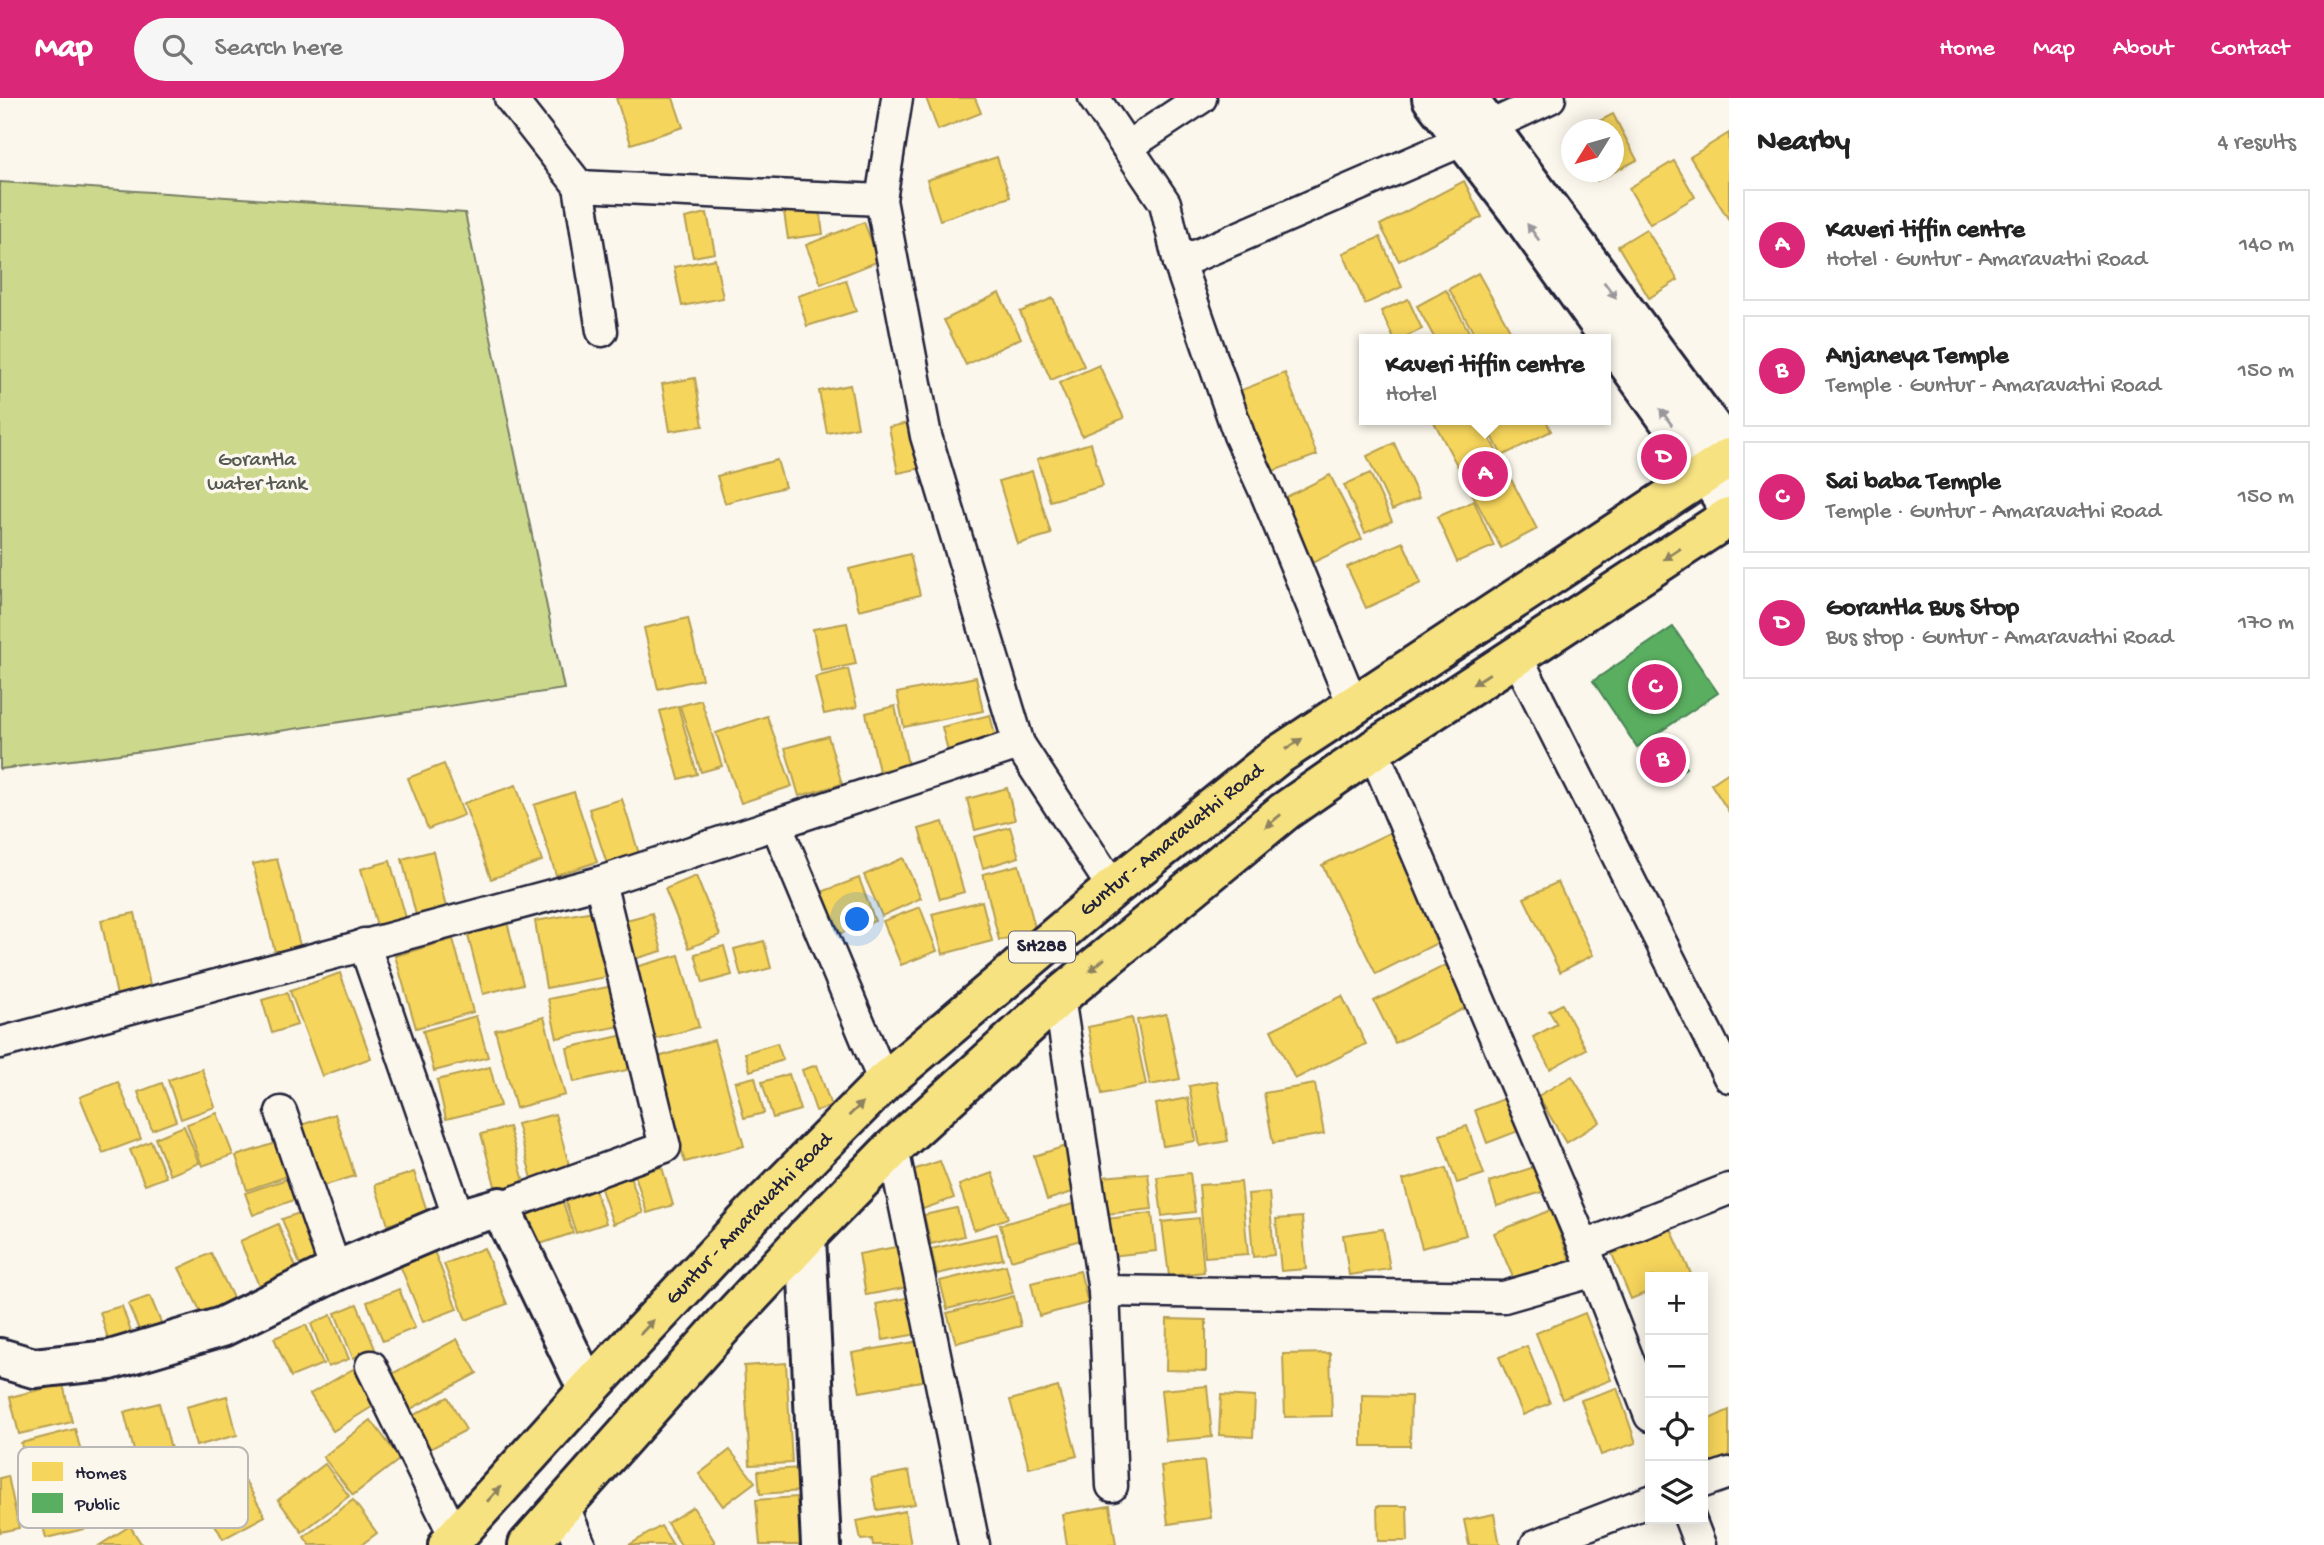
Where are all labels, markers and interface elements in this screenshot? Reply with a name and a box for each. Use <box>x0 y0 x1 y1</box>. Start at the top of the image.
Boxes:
search box <box>134 18 624 81</box>
text: Map <box>35 30 92 68</box>
icon: search <box>158 30 196 68</box>
text: Search here <box>214 34 343 65</box>
text: Home <box>1939 35 1995 64</box>
text: Map <box>2033 35 2075 64</box>
text: About <box>2113 35 2173 64</box>
text: Contact <box>2211 35 2289 64</box>
north arrow <box>1561 119 1624 182</box>
text: Nearby <box>1757 126 1850 161</box>
text: 4 results <box>2217 130 2296 157</box>
text: Kaveri tiffin centre <box>1826 216 2025 247</box>
one-way arrow <box>1526 223 1540 241</box>
text: A <box>1775 232 1789 259</box>
text: 140 m <box>2239 232 2294 259</box>
text: Hotel · Guntur - Amaravathi Road <box>1826 247 2147 274</box>
one-way arrow <box>1602 281 1617 299</box>
popup <box>1359 334 1611 425</box>
text: Anjaneya Temple <box>1826 342 2009 373</box>
text: Kaveri tiffin centre <box>1386 351 1584 382</box>
text: B <box>1776 358 1788 385</box>
text: 150 m <box>2238 358 2294 385</box>
text: Temple · Guntur - Amaravathi Road <box>1826 373 2161 400</box>
text: Hotel <box>1386 382 1437 409</box>
one-way arrow <box>1659 408 1673 426</box>
pin: D <box>1641 431 1687 483</box>
pin: A <box>1462 448 1508 500</box>
park label: Gorantla water tank <box>207 449 309 498</box>
text: Sai baba Temple <box>1826 468 2001 499</box>
text: C <box>1776 484 1788 511</box>
text: 150 m <box>2238 484 2294 511</box>
text: Temple · Guntur - Amaravathi Road <box>1826 499 2161 526</box>
one-way arrow <box>1662 548 1682 561</box>
text: Gorantla Bus Stop <box>1826 594 2019 625</box>
text: D <box>1775 610 1790 637</box>
text: 170 m <box>2238 610 2294 637</box>
text: Bus stop · Guntur - Amaravathi Road <box>1826 625 2173 652</box>
pin: C <box>1632 661 1678 713</box>
one-way arrow <box>1471 672 1491 685</box>
pin: B <box>1640 734 1686 786</box>
one-way arrow <box>1284 738 1304 751</box>
street label: Guntur - Amaravathi Road <box>1075 758 1271 923</box>
one-way arrow <box>1265 813 1283 828</box>
your location <box>840 902 874 936</box>
road number: SH288 <box>1009 932 1075 962</box>
one-way arrow <box>1089 957 1106 972</box>
one-way arrow <box>847 1101 864 1118</box>
street label: Guntur - Amaravathi Road <box>661 1127 840 1311</box>
map controls <box>1645 1272 1708 1524</box>
button: + <box>1645 1272 1708 1335</box>
one-way arrow <box>639 1318 656 1335</box>
button: − <box>1645 1335 1708 1398</box>
button: locate <box>1645 1398 1708 1461</box>
legend <box>18 1447 248 1528</box>
button: layers <box>1645 1461 1708 1524</box>
text: Homes <box>75 1463 127 1486</box>
one-way arrow <box>486 1485 502 1503</box>
text: Public <box>74 1495 120 1518</box>

